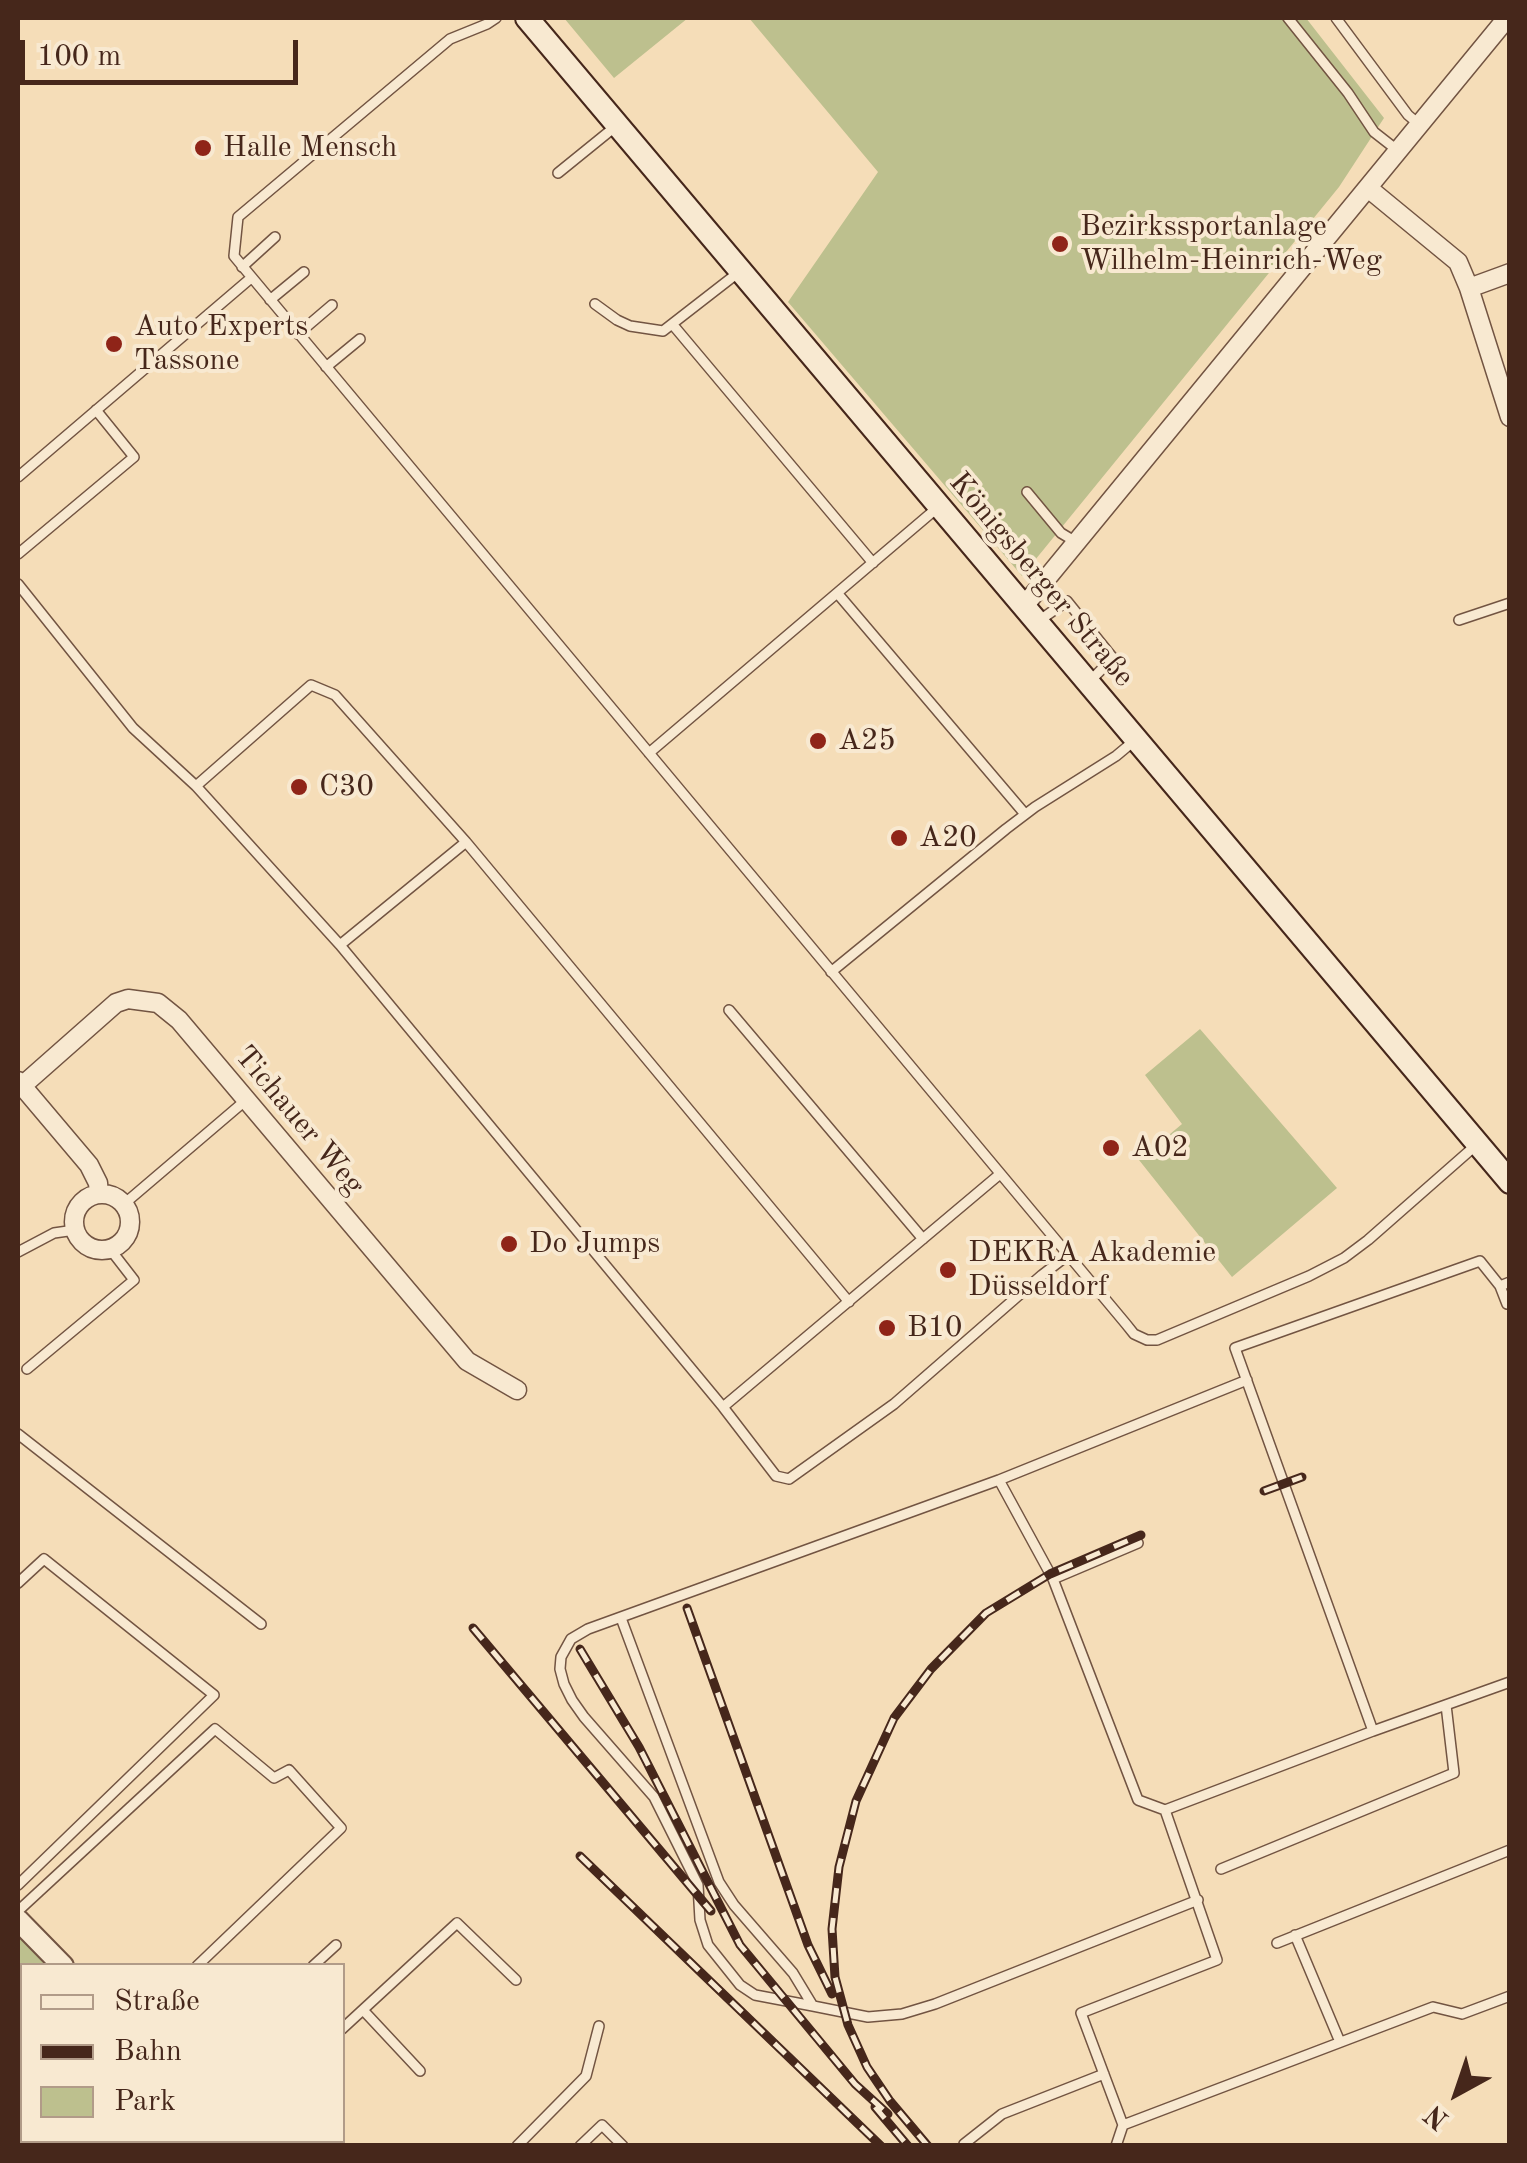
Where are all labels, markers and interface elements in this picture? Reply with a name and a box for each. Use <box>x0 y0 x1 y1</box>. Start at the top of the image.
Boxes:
scale bar <box>25 20 302 82</box>
text: 100 m <box>37 42 121 72</box>
place label: Halle Mensch <box>223 130 397 166</box>
marker: Halle Mensch <box>192 137 214 159</box>
place label: Bezirkssportanlage Wilhelm-Heinrich-Weg <box>1080 209 1382 280</box>
marker: Bezirkssportanlage Wilhelm-Heinrich-Weg <box>1049 233 1071 255</box>
place label: Auto Experts Tassone <box>134 309 308 380</box>
marker: Auto Experts Tassone <box>103 333 125 355</box>
street label: Königsberger Straße <box>941 465 1141 695</box>
place label: A25 <box>838 723 896 759</box>
marker: A25 <box>807 730 829 752</box>
place label: C30 <box>319 769 374 805</box>
marker: C30 <box>288 776 310 798</box>
place label: A20 <box>919 820 977 856</box>
marker: A20 <box>888 827 910 849</box>
street label: Tichauer Weg <box>226 1039 372 1203</box>
place label: A02 <box>1131 1130 1189 1166</box>
marker: A02 <box>1100 1137 1122 1159</box>
place label: Do Jumps <box>529 1226 660 1262</box>
marker: Do Jumps <box>498 1233 520 1255</box>
place label: DEKRA Akademie Düsseldorf <box>968 1235 1216 1306</box>
marker: DEKRA Akademie Düsseldorf <box>937 1259 959 1281</box>
place label: B10 <box>907 1310 962 1346</box>
marker: B10 <box>876 1317 898 1339</box>
legend <box>20 1963 345 2143</box>
text: Straße <box>114 1987 200 2017</box>
text: Bahn <box>114 2037 182 2067</box>
north arrow <box>1407 2043 1507 2143</box>
text: Park <box>114 2087 176 2117</box>
text: N <box>1421 2098 1455 2134</box>

